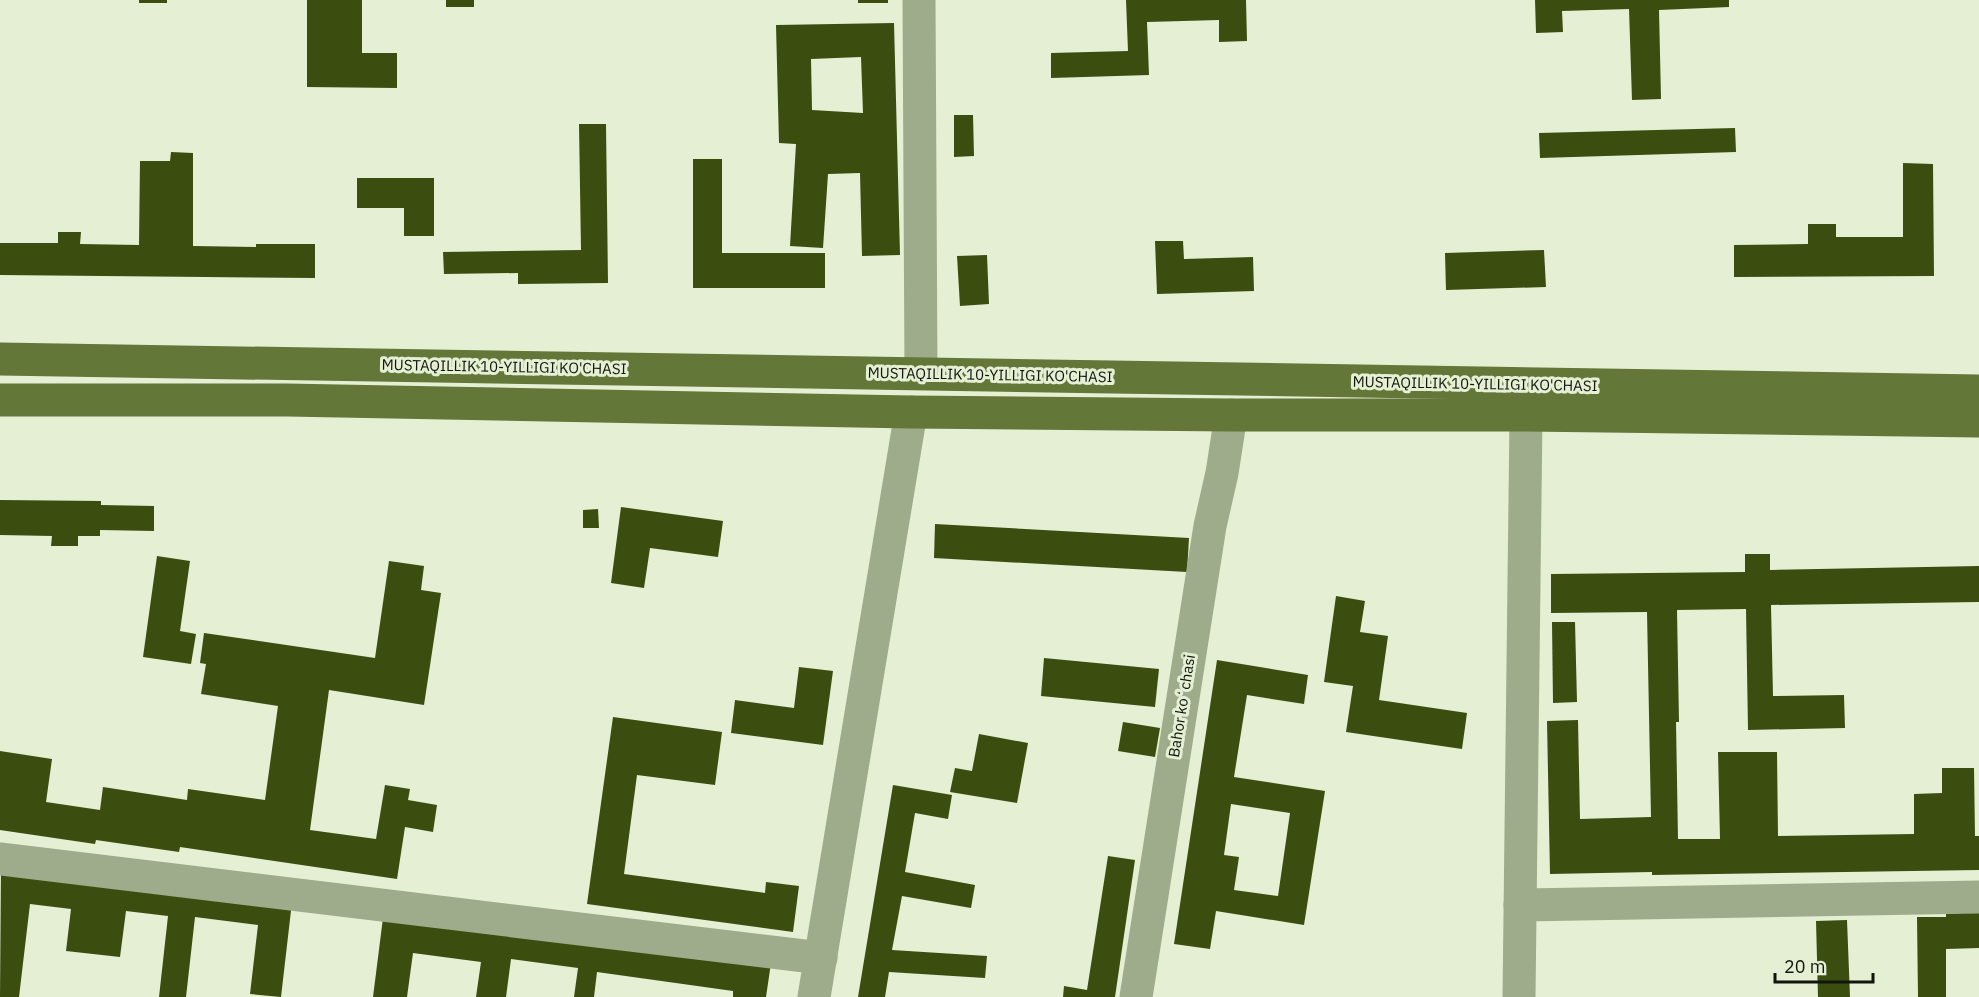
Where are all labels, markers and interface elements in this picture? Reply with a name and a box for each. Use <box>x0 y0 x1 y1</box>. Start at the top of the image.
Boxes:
street label: MUSTAQILLIK 10-YILLIGI KO'CHASI <box>381 355 627 378</box>
street label: MUSTAQILLIK 10-YILLIGI KO'CHASI <box>867 363 1113 386</box>
street label: MUSTAQILLIK 10-YILLIGI KO'CHASI <box>1352 372 1598 395</box>
street label: Bahor koʻchasi <box>1164 653 1199 759</box>
scale bar <box>1775 946 1872 984</box>
text: 20 m <box>1784 955 1826 978</box>

